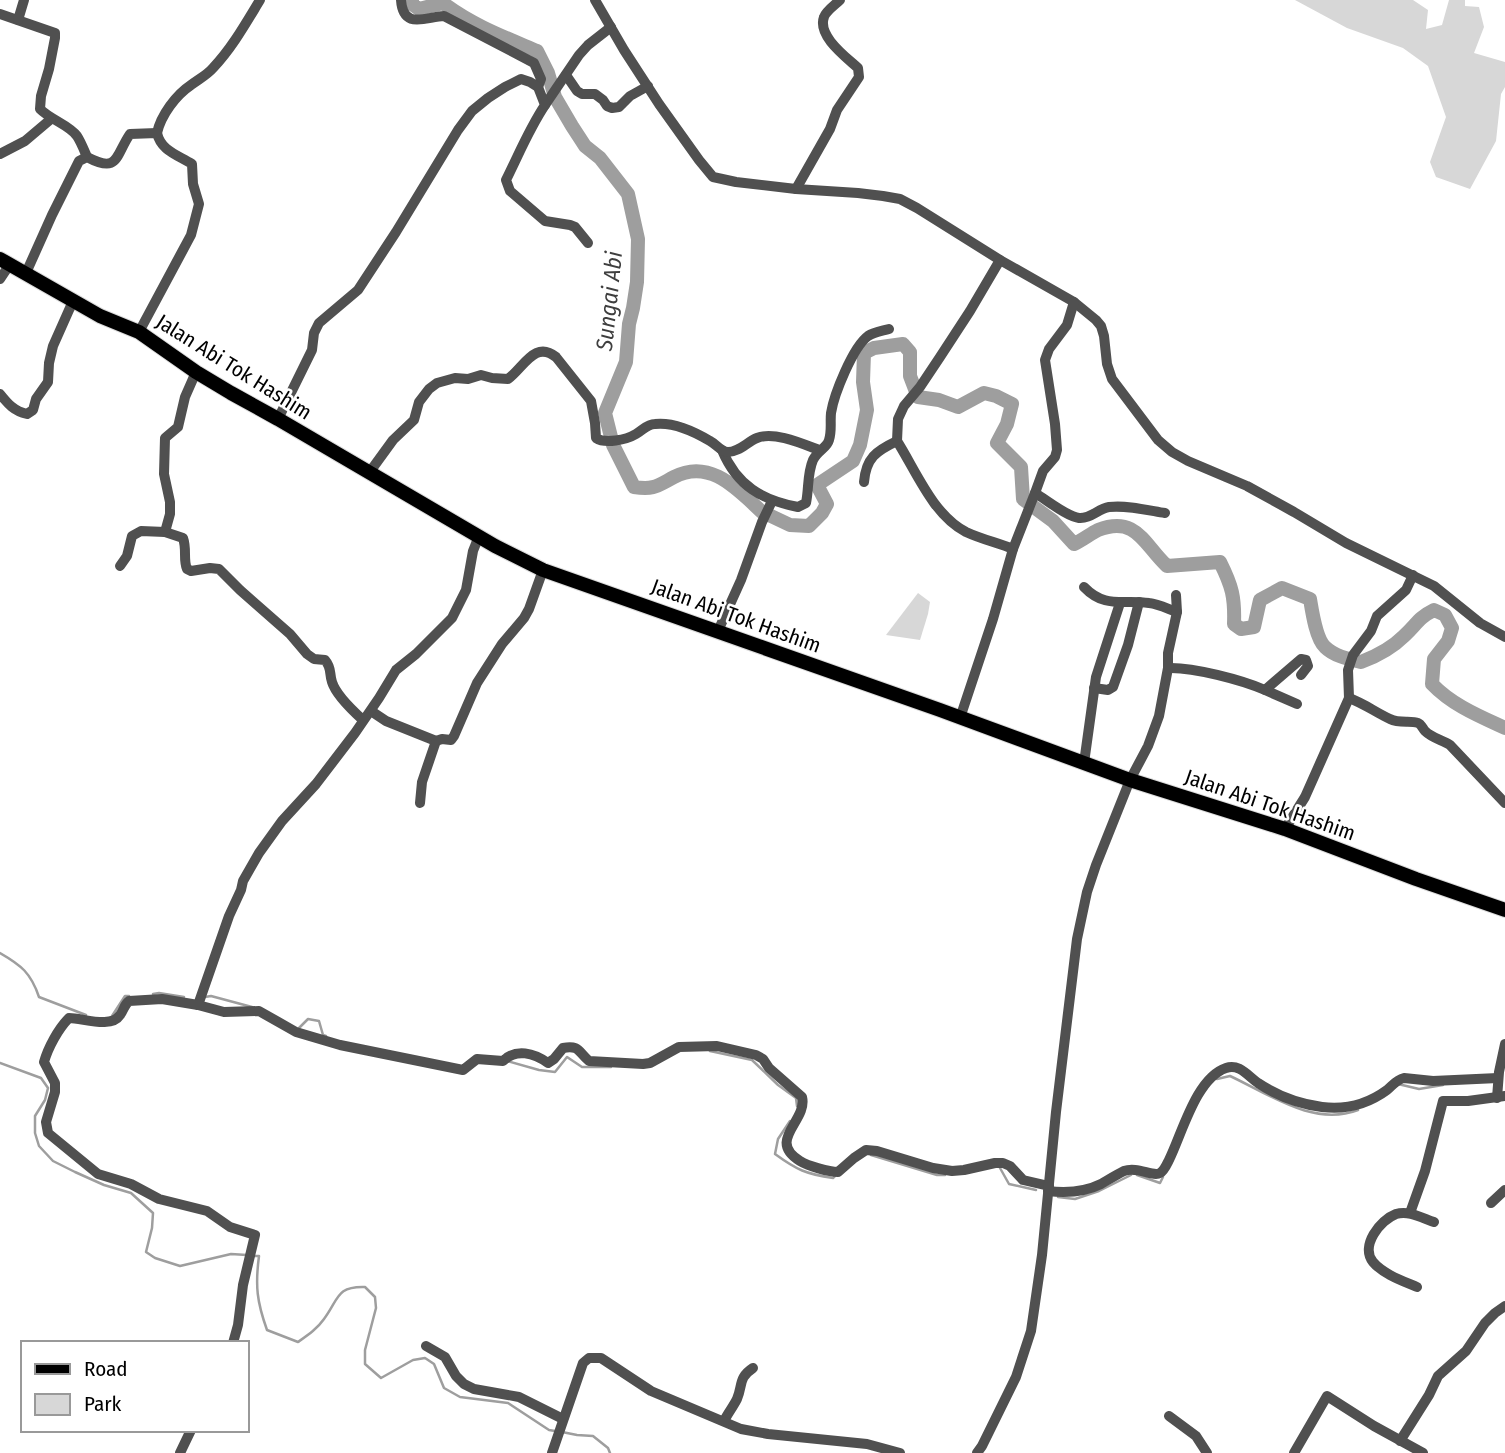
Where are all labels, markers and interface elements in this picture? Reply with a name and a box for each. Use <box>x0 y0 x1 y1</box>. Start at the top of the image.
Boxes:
water label: Sungai Abi <box>590 250 628 353</box>
street label: Jalan Abi Tok Hashim <box>151 309 317 425</box>
street label: Jalan Abi Tok Hashim <box>648 573 824 659</box>
street label: Jalan Abi Tok Hashim <box>1181 764 1359 846</box>
legend <box>21 1341 248 1432</box>
text: Road <box>84 1356 128 1382</box>
text: Park <box>84 1391 122 1417</box>

